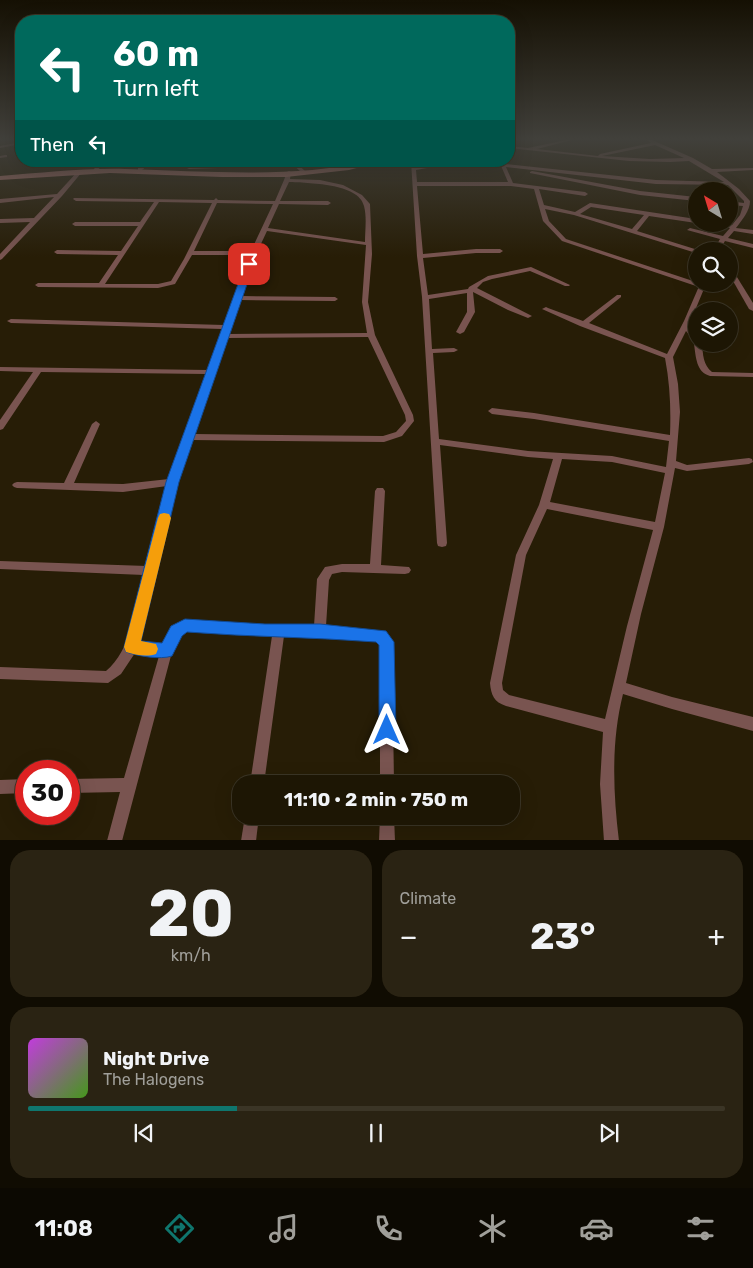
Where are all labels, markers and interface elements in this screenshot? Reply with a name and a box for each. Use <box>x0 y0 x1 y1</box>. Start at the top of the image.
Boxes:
text: 60 m <box>113 33 199 75</box>
icon: left <box>30 35 95 100</box>
text: Turn left <box>113 75 199 102</box>
icon: left <box>84 130 112 158</box>
text: Then <box>30 133 74 156</box>
north arrow <box>688 182 738 232</box>
map controls <box>688 182 738 352</box>
button: search <box>688 242 738 292</box>
pin <box>228 243 270 285</box>
icon: arrive <box>235 250 263 278</box>
button: layers <box>688 302 738 352</box>
position arrow <box>360 703 412 755</box>
speed limit sign: 30 <box>15 760 80 825</box>
text: 11:10 · 2 min · 750 m <box>284 788 468 811</box>
text: 20 <box>148 875 234 952</box>
text: Climate <box>400 889 456 908</box>
text: 23° <box>530 913 595 959</box>
text: − <box>400 920 418 953</box>
text: + <box>708 920 725 953</box>
text: km/h <box>171 946 211 965</box>
text: Night Drive <box>103 1047 209 1070</box>
text: The Halogens <box>103 1070 204 1089</box>
icon: previous <box>130 1119 158 1147</box>
icon: pause <box>362 1119 390 1147</box>
icon: next <box>595 1119 623 1147</box>
icon: directions <box>162 1211 197 1246</box>
icon: music <box>266 1211 301 1246</box>
icon: phone <box>371 1211 406 1246</box>
icon: climate <box>475 1211 510 1246</box>
icon: car <box>579 1211 614 1246</box>
icon: filters <box>683 1211 718 1246</box>
text: 11:08 <box>35 1215 93 1242</box>

